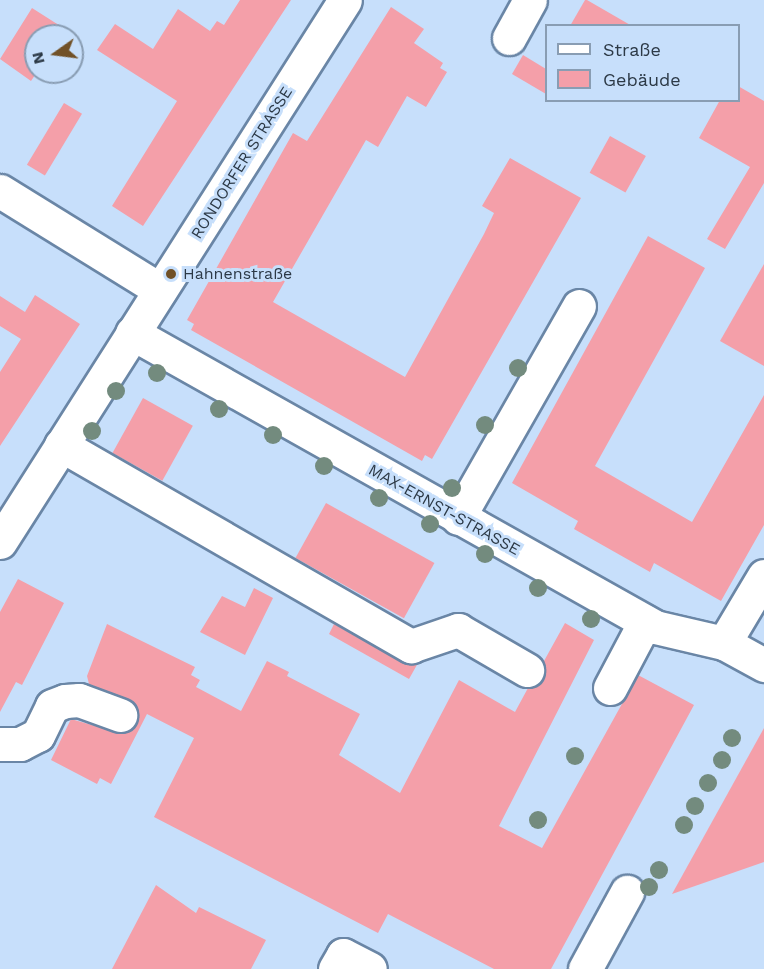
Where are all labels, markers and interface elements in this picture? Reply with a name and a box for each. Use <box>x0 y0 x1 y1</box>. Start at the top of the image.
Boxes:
north arrow <box>24 24 84 84</box>
legend <box>545 24 740 102</box>
text: Straße <box>603 39 661 60</box>
text: N <box>27 50 49 66</box>
text: Gebäude <box>603 69 681 90</box>
street label: RONDORFER STRASSE <box>187 83 297 243</box>
place label: Hahnenstraße <box>183 264 292 284</box>
marker: Hahnenstraße <box>164 267 178 281</box>
street label: MAX-ERNST-STRASSE <box>365 460 523 560</box>

